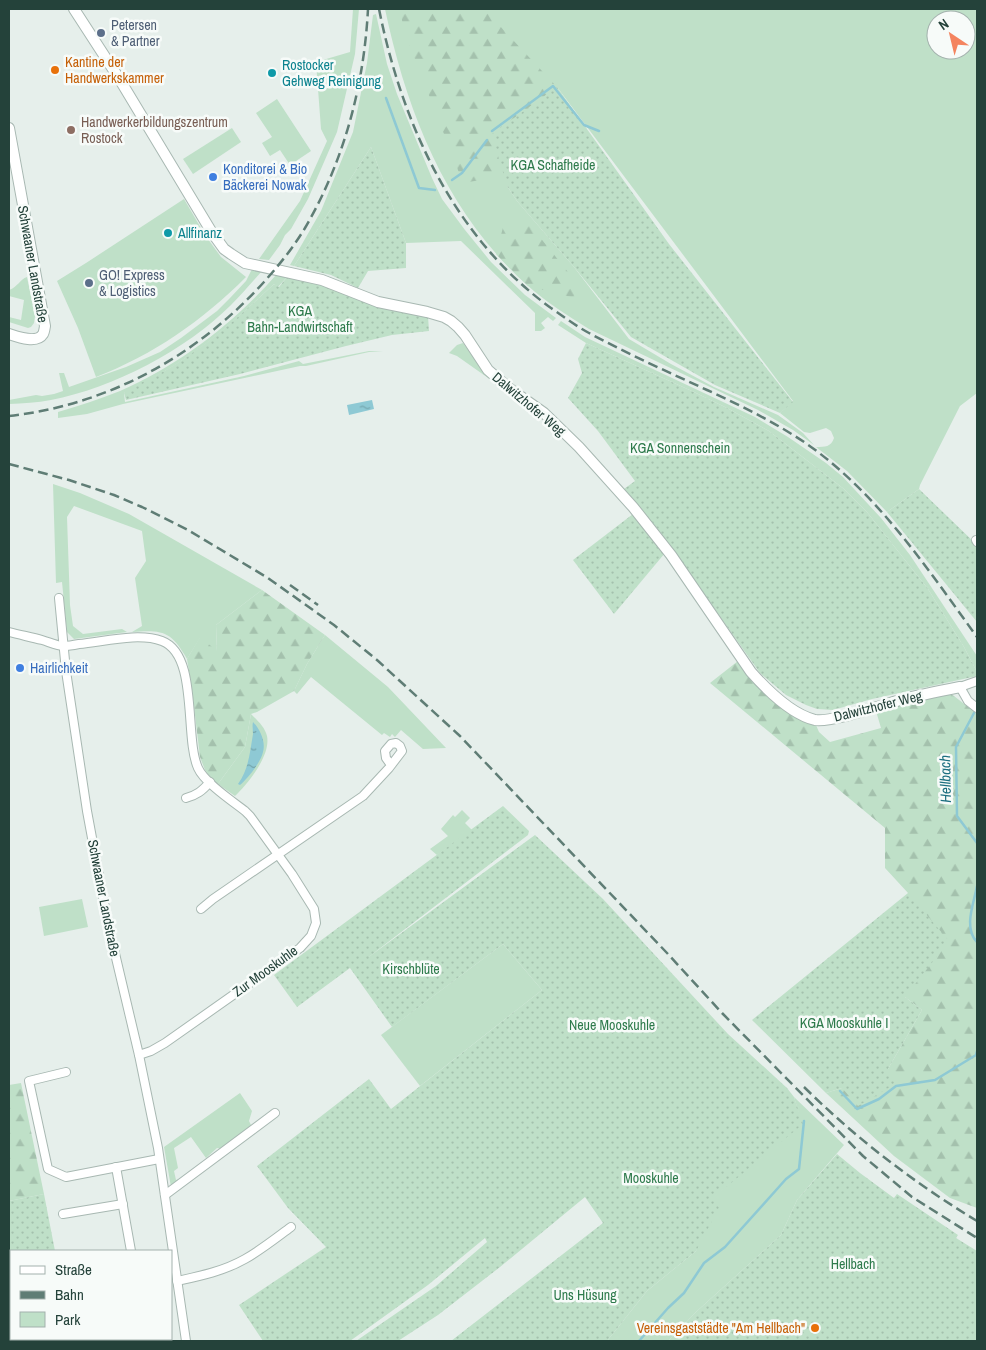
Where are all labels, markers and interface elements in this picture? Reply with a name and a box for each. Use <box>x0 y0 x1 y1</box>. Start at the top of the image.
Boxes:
north arrow <box>926 10 976 60</box>
text: N <box>935 15 952 34</box>
place label: Petersen & Partner <box>111 16 160 50</box>
marker: Petersen & Partner <box>95 27 107 39</box>
place label: Kantine der Handwerkskammer <box>65 53 164 87</box>
place label: Rostocker Gehweg Reinigung <box>282 56 382 90</box>
marker: Kantine der Handwerkskammer <box>49 64 61 76</box>
marker: Rostocker Gehweg Reinigung <box>266 67 278 79</box>
place label: Handwerkerbildungszentrum Rostock <box>81 113 228 147</box>
marker: Handwerkerbildungszentrum Rostock <box>65 124 77 136</box>
park label: KGA Schafheide <box>511 156 595 174</box>
place label: Konditorei & Bio Bäckerei Nowak <box>223 160 307 194</box>
marker: Konditorei & Bio Bäckerei Nowak <box>207 171 219 183</box>
street label: Schwaaner Landstraße <box>14 204 52 324</box>
place label: Allfinanz <box>177 224 222 242</box>
marker: Allfinanz <box>162 227 174 239</box>
place label: GO! Express & Logistics <box>99 266 165 300</box>
marker: GO! Express & Logistics <box>83 277 95 289</box>
park label: KGA Bahn-Landwirtschaft <box>247 302 353 336</box>
street label: Dalwitzhofer Weg <box>489 368 570 440</box>
park label: KGA Sonnenschein <box>630 439 730 457</box>
place label: Hairlichkeit <box>30 659 88 677</box>
marker: Hairlichkeit <box>14 662 26 674</box>
street label: Dalwitzhofer Weg <box>832 686 925 726</box>
water label: Hellbach <box>934 755 956 803</box>
street label: Schwaaner Landstraße <box>84 838 124 958</box>
street label: Zur Mooskuhle <box>229 941 301 1001</box>
park label: Kirschblüte <box>382 960 440 978</box>
park label: KGA Mooskuhle I <box>800 1014 888 1032</box>
park label: Neue Mooskuhle <box>569 1016 655 1034</box>
park label: Mooskuhle <box>623 1169 679 1187</box>
legend <box>10 1250 172 1340</box>
park label: Hellbach <box>831 1255 875 1273</box>
text: Straße <box>55 1259 92 1280</box>
text: Bahn <box>55 1284 84 1305</box>
park label: Uns Hüsung <box>553 1286 617 1304</box>
text: Park <box>55 1309 81 1330</box>
place label: Vereinsgaststädte "Am Hellbach" <box>637 1319 805 1337</box>
marker: Vereinsgaststädte "Am Hellbach" <box>809 1322 821 1334</box>

